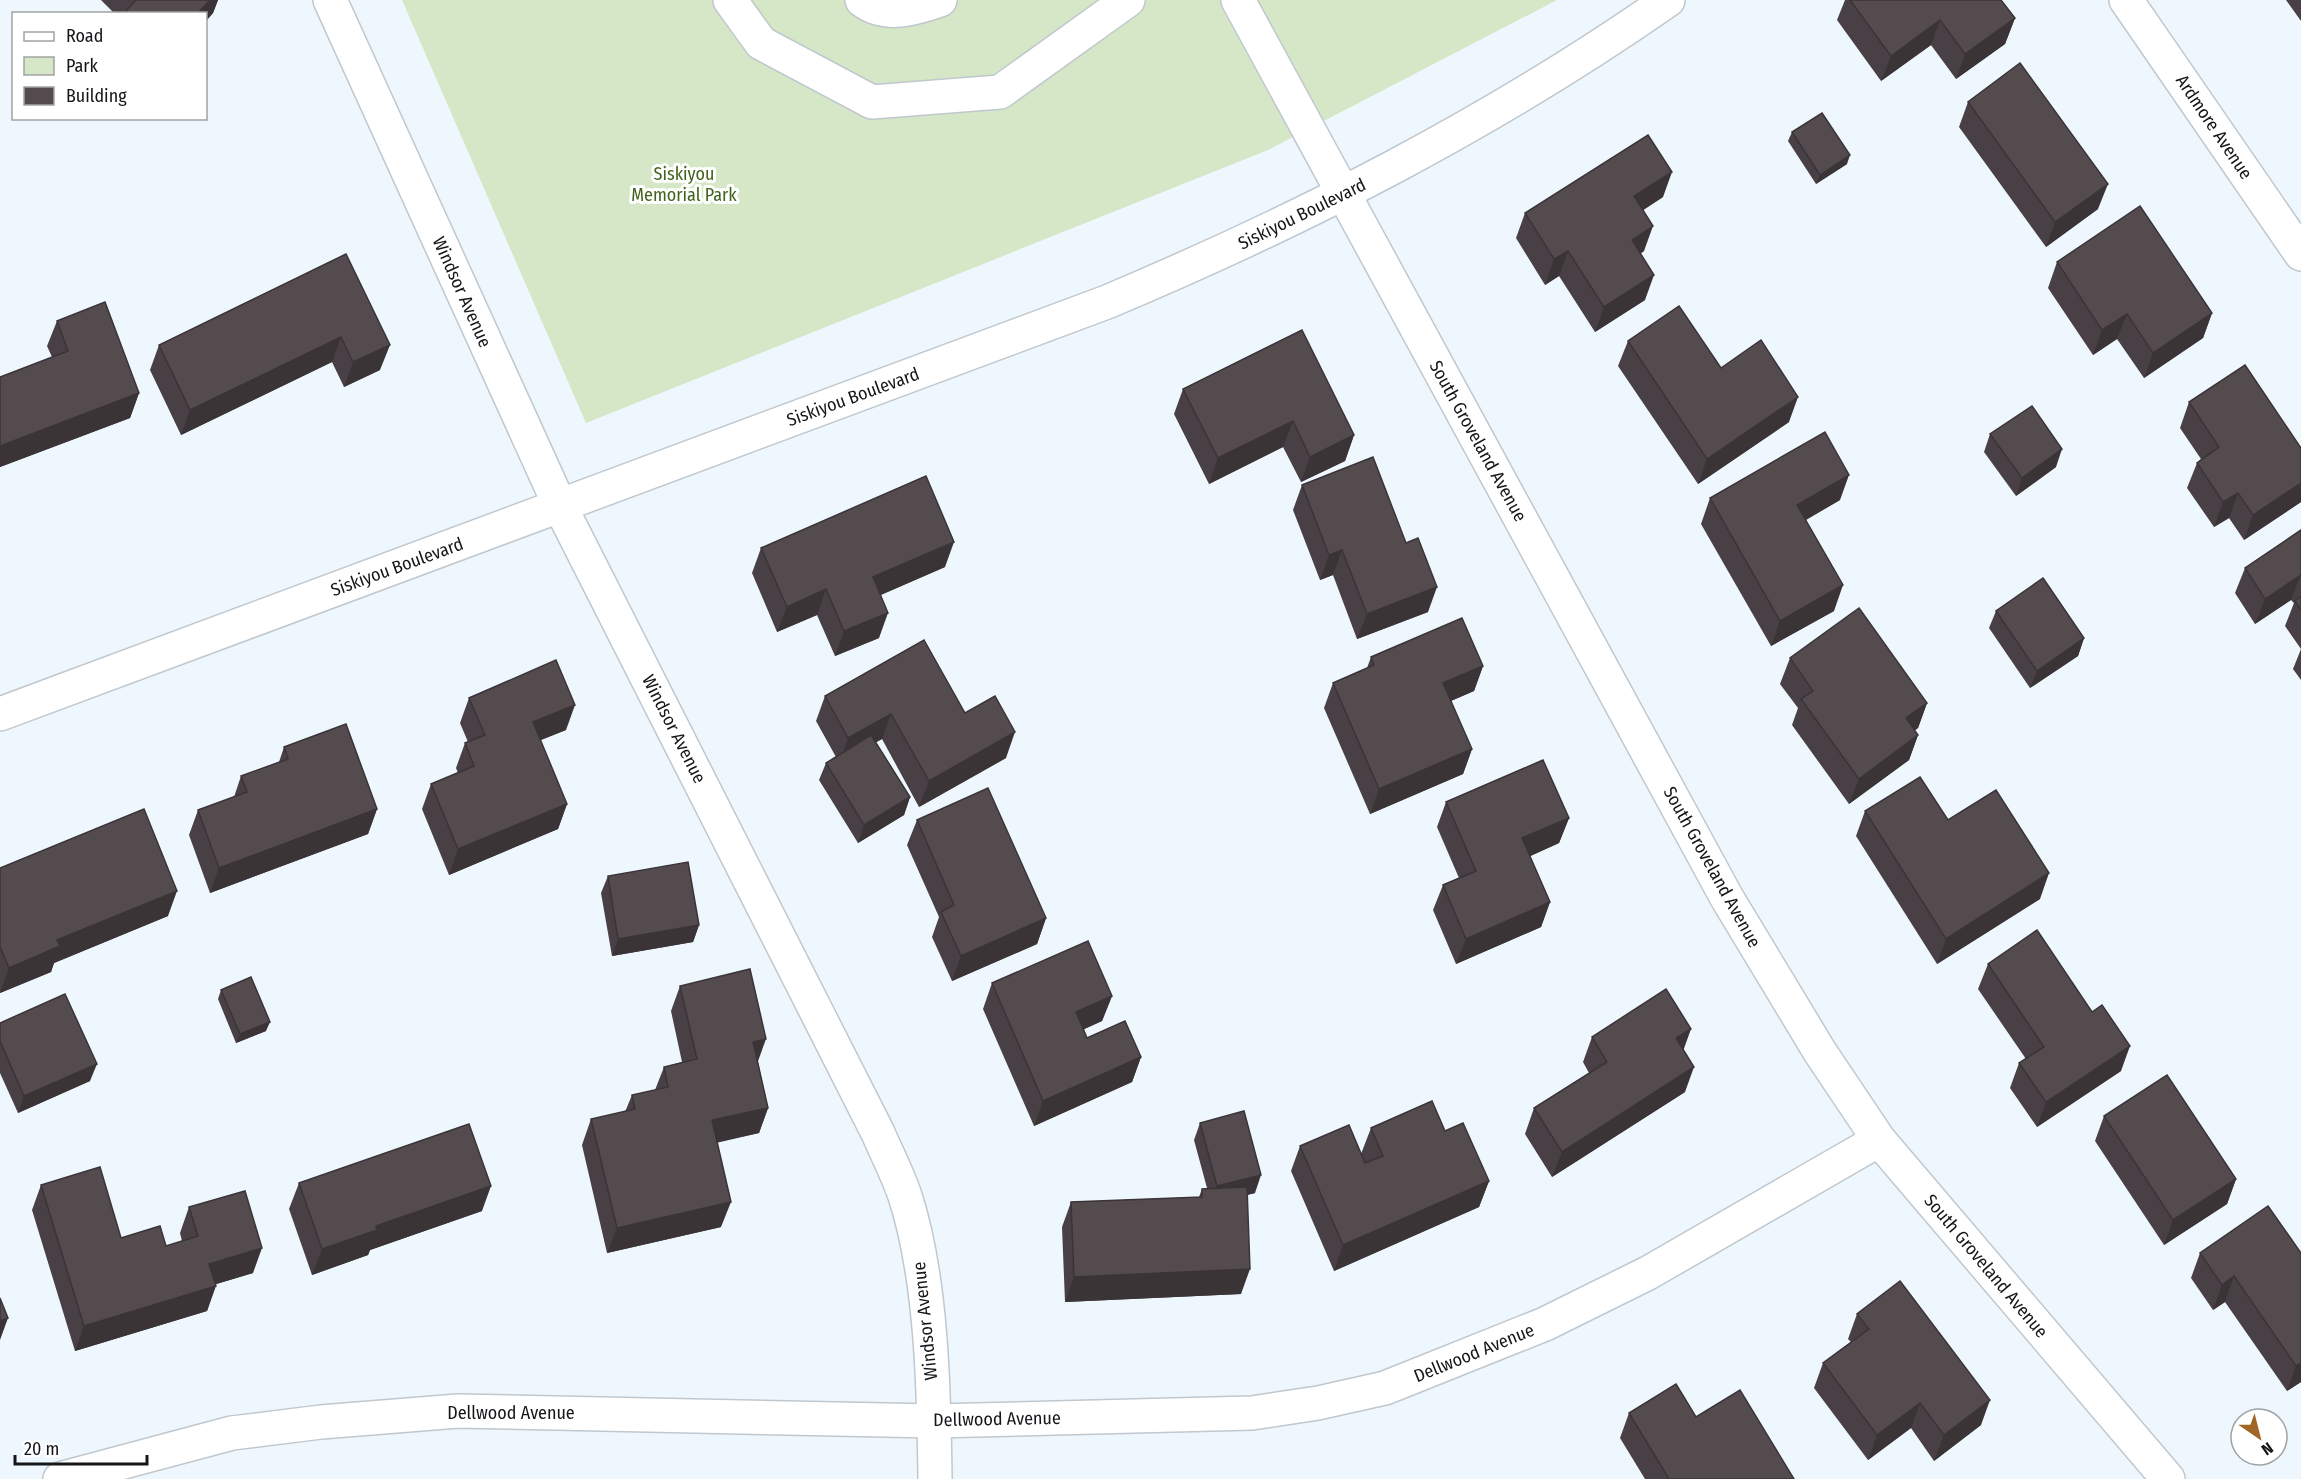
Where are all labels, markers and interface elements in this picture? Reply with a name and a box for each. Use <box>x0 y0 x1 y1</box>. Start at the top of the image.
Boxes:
legend <box>12 12 207 120</box>
text: Road <box>66 25 103 47</box>
text: Park <box>66 55 99 77</box>
street label: Ardmore Avenue <box>2171 71 2257 183</box>
text: Building <box>66 85 127 107</box>
park label: Siskiyou Memorial Park <box>631 163 737 206</box>
street label: Siskiyou Boulevard <box>1235 174 1369 254</box>
street label: Windsor Avenue <box>428 233 496 351</box>
street label: South Groveland Avenue <box>1425 357 1531 525</box>
street label: Siskiyou Boulevard <box>784 363 922 431</box>
street label: Siskiyou Boulevard <box>328 533 466 601</box>
street label: Windsor Avenue <box>637 671 711 787</box>
street label: South Groveland Avenue <box>1659 783 1765 951</box>
street label: South Groveland Avenue <box>1920 1190 2053 1342</box>
street label: Windsor Avenue <box>908 1261 942 1381</box>
street label: Dellwood Avenue <box>1411 1319 1537 1387</box>
street label: Dellwood Avenue <box>447 1402 575 1424</box>
street label: Dellwood Avenue <box>933 1407 1061 1431</box>
north arrow <box>2229 1407 2289 1467</box>
scale bar <box>15 1428 147 1466</box>
text: 20 m <box>24 1438 59 1460</box>
text: N <box>2258 1438 2277 1459</box>

